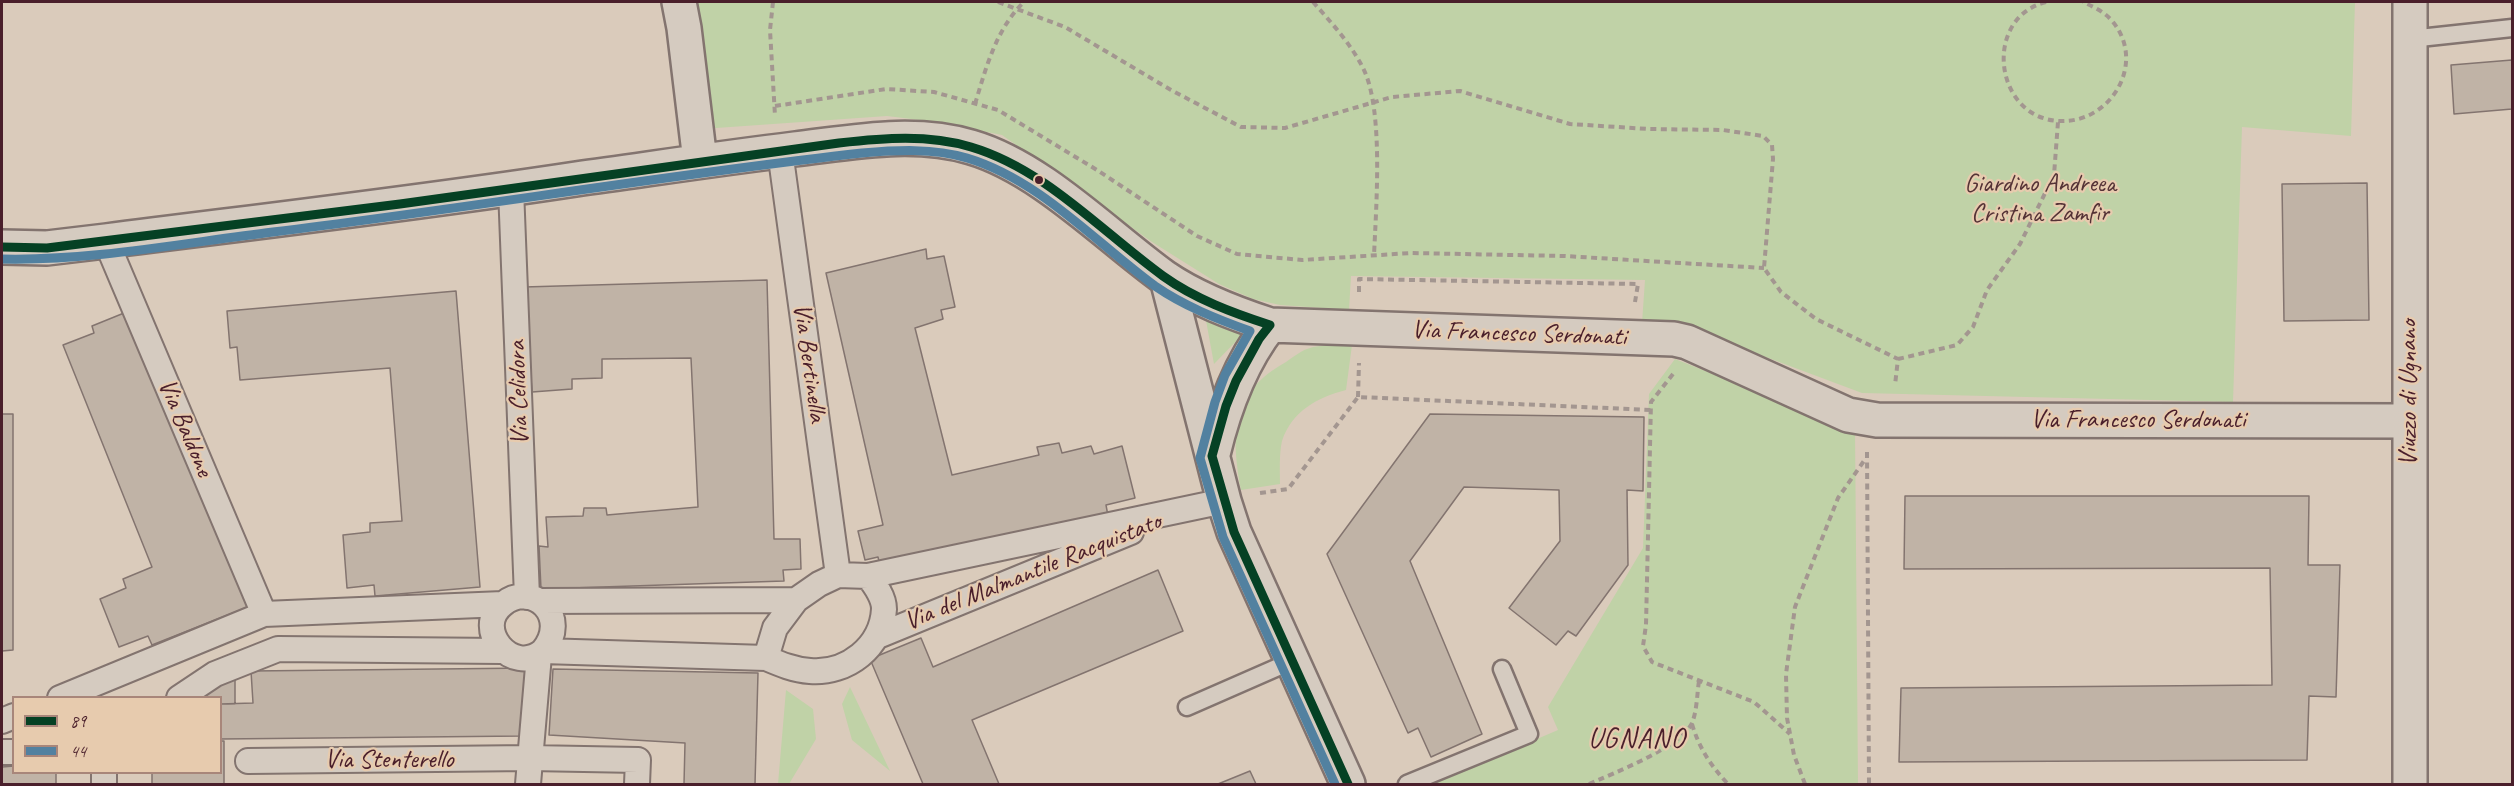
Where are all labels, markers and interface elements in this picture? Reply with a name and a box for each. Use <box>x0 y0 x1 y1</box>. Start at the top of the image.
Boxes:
park label: Giardino Andreea Cristina Zamfir <box>1964 168 2116 230</box>
unlabelled marker <box>1033 174 1045 186</box>
street label: Via Bertinella <box>785 302 833 424</box>
street label: Via Francesco Serdonati <box>1411 315 1627 353</box>
street label: Viuzzo di Ugnano <box>2393 320 2425 466</box>
street label: Via Celidora <box>502 340 536 446</box>
street label: Via Baldone <box>150 374 220 482</box>
street label: Via Francesco Serdonati <box>2030 404 2246 436</box>
street label: Via del Malmantile Racquistato <box>900 506 1166 638</box>
legend <box>12 696 222 774</box>
text: 89 <box>70 710 86 732</box>
district label: UGNANO <box>1589 723 1685 757</box>
text: 44 <box>70 740 86 762</box>
street label: Via Stenterello <box>324 744 454 776</box>

